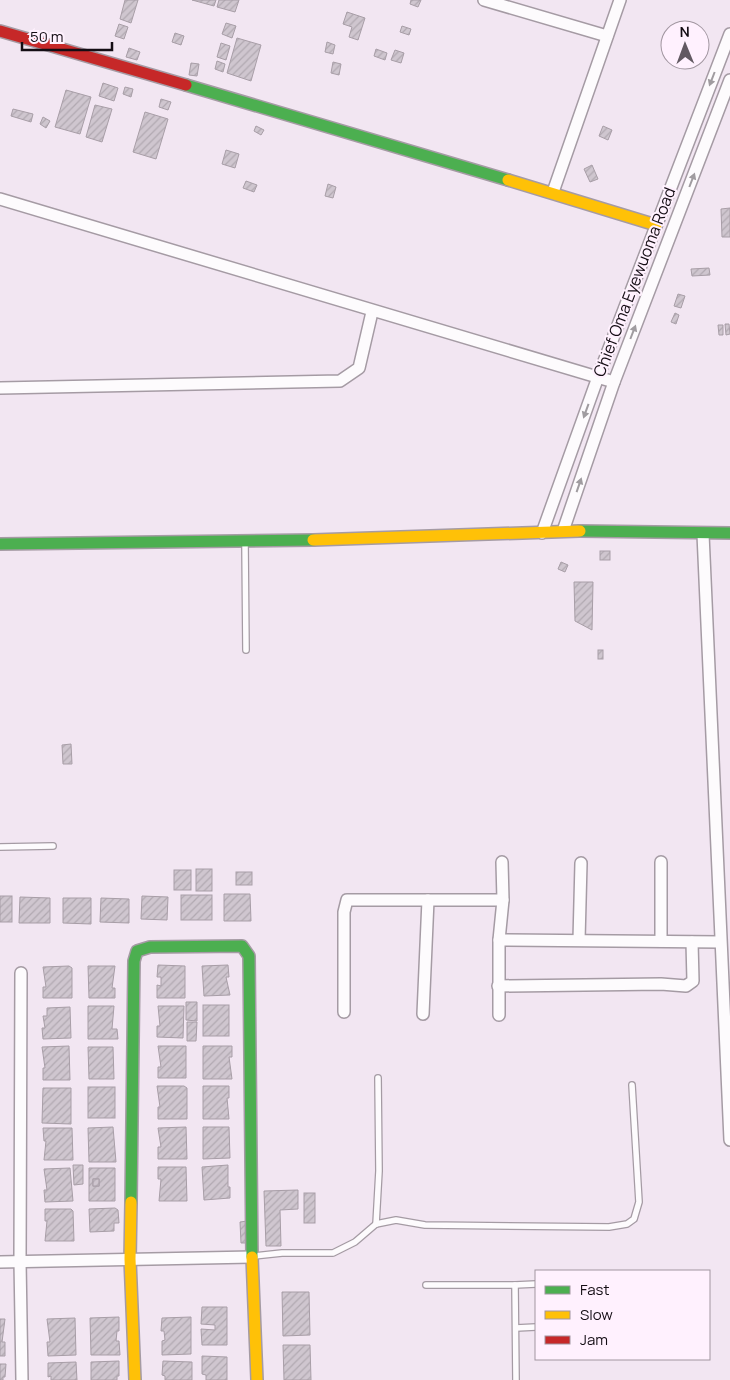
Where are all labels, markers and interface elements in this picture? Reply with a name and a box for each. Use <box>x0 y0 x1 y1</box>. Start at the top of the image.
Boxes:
scale bar <box>22 20 112 52</box>
north arrow <box>660 20 710 70</box>
text: N <box>680 22 690 41</box>
text: 50 m <box>30 26 64 47</box>
one-way arrow <box>708 72 716 86</box>
one-way arrow <box>689 173 696 188</box>
street label: Chief Oma Eyewuoma Road <box>588 184 680 380</box>
one-way arrow <box>630 325 638 339</box>
one-way arrow <box>582 403 589 418</box>
one-way arrow <box>575 477 583 492</box>
legend <box>535 1270 710 1360</box>
text: Fast <box>580 1279 609 1300</box>
text: Slow <box>580 1304 613 1325</box>
text: Jam <box>580 1329 608 1350</box>

